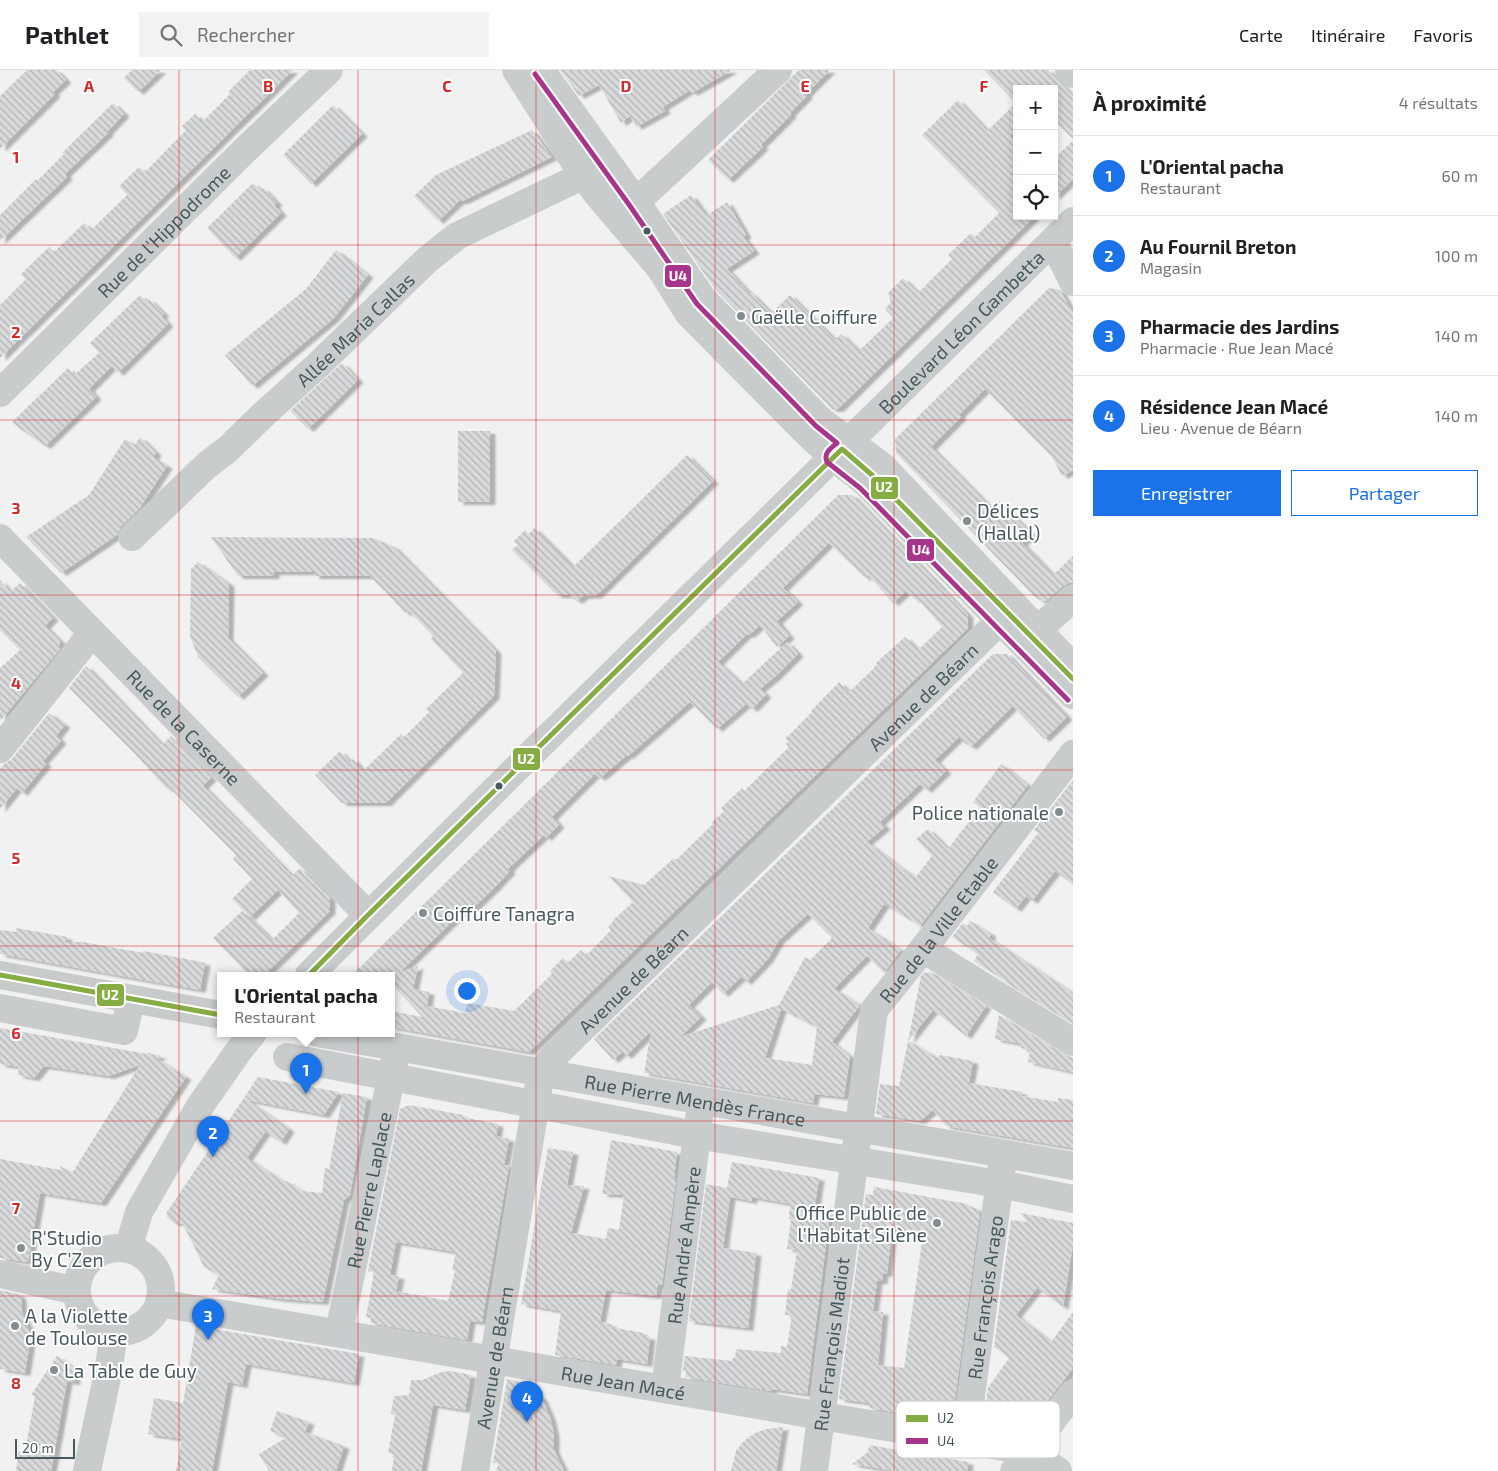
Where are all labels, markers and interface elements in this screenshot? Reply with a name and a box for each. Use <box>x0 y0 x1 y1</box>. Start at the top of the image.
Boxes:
search box <box>139 12 489 57</box>
text: Pathlet <box>25 20 109 49</box>
icon: search <box>157 21 185 49</box>
text: Rechercher <box>197 23 295 46</box>
text: Carte <box>1239 24 1283 46</box>
text: Itinéraire <box>1311 24 1385 46</box>
text: Favoris <box>1413 24 1473 46</box>
text: A <box>84 76 95 95</box>
text: B <box>263 76 273 95</box>
text: C <box>442 76 452 95</box>
text: D <box>621 76 632 95</box>
text: E <box>800 76 810 95</box>
text: F <box>980 76 989 95</box>
map controls <box>1013 85 1058 220</box>
button: + <box>1013 85 1058 130</box>
text: À proximité <box>1093 90 1207 115</box>
text: 4 résultats <box>1399 93 1478 112</box>
button: − <box>1013 130 1058 175</box>
text: 1 <box>13 147 19 166</box>
text: L'Oriental pacha <box>1140 155 1284 178</box>
street label: Rue de l'Hippodrome <box>92 160 235 302</box>
text: 1 <box>1106 166 1112 185</box>
text: 60 m <box>1442 166 1478 185</box>
button: locate <box>1013 175 1058 220</box>
text: Restaurant <box>1140 178 1221 197</box>
unlabelled marker <box>642 226 652 236</box>
text: Au Fournil Breton <box>1140 235 1296 258</box>
street label: Boulevard Léon Gambetta <box>873 245 1048 418</box>
text: 2 <box>1104 246 1114 265</box>
text: 100 m <box>1435 246 1478 265</box>
text: Magasin <box>1140 258 1202 277</box>
line badge: U4 <box>664 264 692 288</box>
street label: Allée Maria Callas <box>291 267 419 391</box>
text: U4 <box>669 267 687 284</box>
place label: Gaëlle Coiffure <box>751 305 878 328</box>
marker: Gaëlle Coiffure <box>735 310 747 322</box>
text: Pharmacie des Jardins <box>1140 315 1339 338</box>
text: 2 <box>11 322 21 341</box>
text: 3 <box>1104 326 1114 345</box>
text: 140 m <box>1435 326 1478 345</box>
text: Pharmacie · Rue Jean Macé <box>1140 338 1334 357</box>
text: Résidence Jean Macé <box>1140 395 1328 418</box>
text: 4 <box>1104 406 1114 425</box>
text: 140 m <box>1435 406 1478 425</box>
text: Lieu · Avenue de Béarn <box>1140 418 1302 437</box>
button: Enregistrer <box>1093 470 1281 516</box>
button: Partager <box>1291 470 1478 516</box>
line badge: U2 <box>870 476 899 500</box>
text: U2 <box>875 478 893 495</box>
text: 3 <box>11 498 21 517</box>
place label: Délices (Hallal) <box>977 499 1040 544</box>
marker: Délices (Hallal) <box>961 515 973 527</box>
line badge: U4 <box>906 538 935 562</box>
text: U4 <box>912 541 930 558</box>
street label: Avenue de Béarn <box>863 638 982 755</box>
street label: Rue de la Caserne <box>123 664 246 790</box>
text: 4 <box>11 673 21 692</box>
line badge: U2 <box>512 747 541 771</box>
text: U2 <box>517 750 535 767</box>
unlabelled marker <box>494 781 504 791</box>
place label: Police nationale <box>912 801 1049 824</box>
marker: Police nationale <box>1053 806 1065 818</box>
text: 5 <box>12 848 21 867</box>
street label: Rue de la Ville Etable <box>873 851 1002 1007</box>
place label: Coiffure Tanagra <box>433 902 575 925</box>
marker: Coiffure Tanagra <box>417 907 429 919</box>
street label: Avenue de Béarn <box>573 921 692 1038</box>
popup <box>217 972 395 1037</box>
your location <box>454 978 480 1004</box>
line badge: U2 <box>96 983 125 1007</box>
text: L'Oriental pacha <box>234 984 378 1007</box>
text: U2 <box>101 986 119 1003</box>
text: Restaurant <box>234 1007 315 1026</box>
text: 6 <box>11 1023 21 1042</box>
pin: 1 <box>290 1053 322 1094</box>
street label: Rue Pierre Mendès France <box>583 1069 807 1130</box>
street label: Rue Pierre Laplace <box>341 1110 395 1270</box>
pin: 2 <box>197 1116 229 1157</box>
street label: Rue André Ampère <box>662 1165 704 1325</box>
text: 7 <box>12 1198 21 1217</box>
place label: Office Public de l'Habitat Silène <box>795 1201 927 1246</box>
street label: Rue François Arago <box>962 1214 1007 1381</box>
marker: Office Public de l'Habitat Silène <box>931 1217 943 1229</box>
place label: R'Studio By C'Zen <box>31 1226 103 1271</box>
marker: R'Studio By C'Zen <box>15 1242 27 1254</box>
street label: Rue François Madiot <box>808 1256 853 1433</box>
street label: Avenue de Béarn <box>471 1284 517 1431</box>
pin: 3 <box>192 1299 224 1340</box>
place label: A la Violette de Toulouse <box>25 1304 128 1349</box>
marker: A la Violette de Toulouse <box>9 1320 21 1332</box>
place label: La Table de Guy <box>64 1359 197 1382</box>
street label: Rue Jean Macé <box>560 1360 687 1404</box>
marker: La Table de Guy <box>48 1364 60 1376</box>
text: 8 <box>11 1373 21 1392</box>
pin: 4 <box>511 1381 543 1422</box>
legend <box>896 1401 1060 1458</box>
text: U2 <box>937 1409 954 1426</box>
text: U4 <box>937 1432 955 1449</box>
scale bar <box>15 1436 75 1459</box>
text: 20 m <box>22 1439 54 1456</box>

